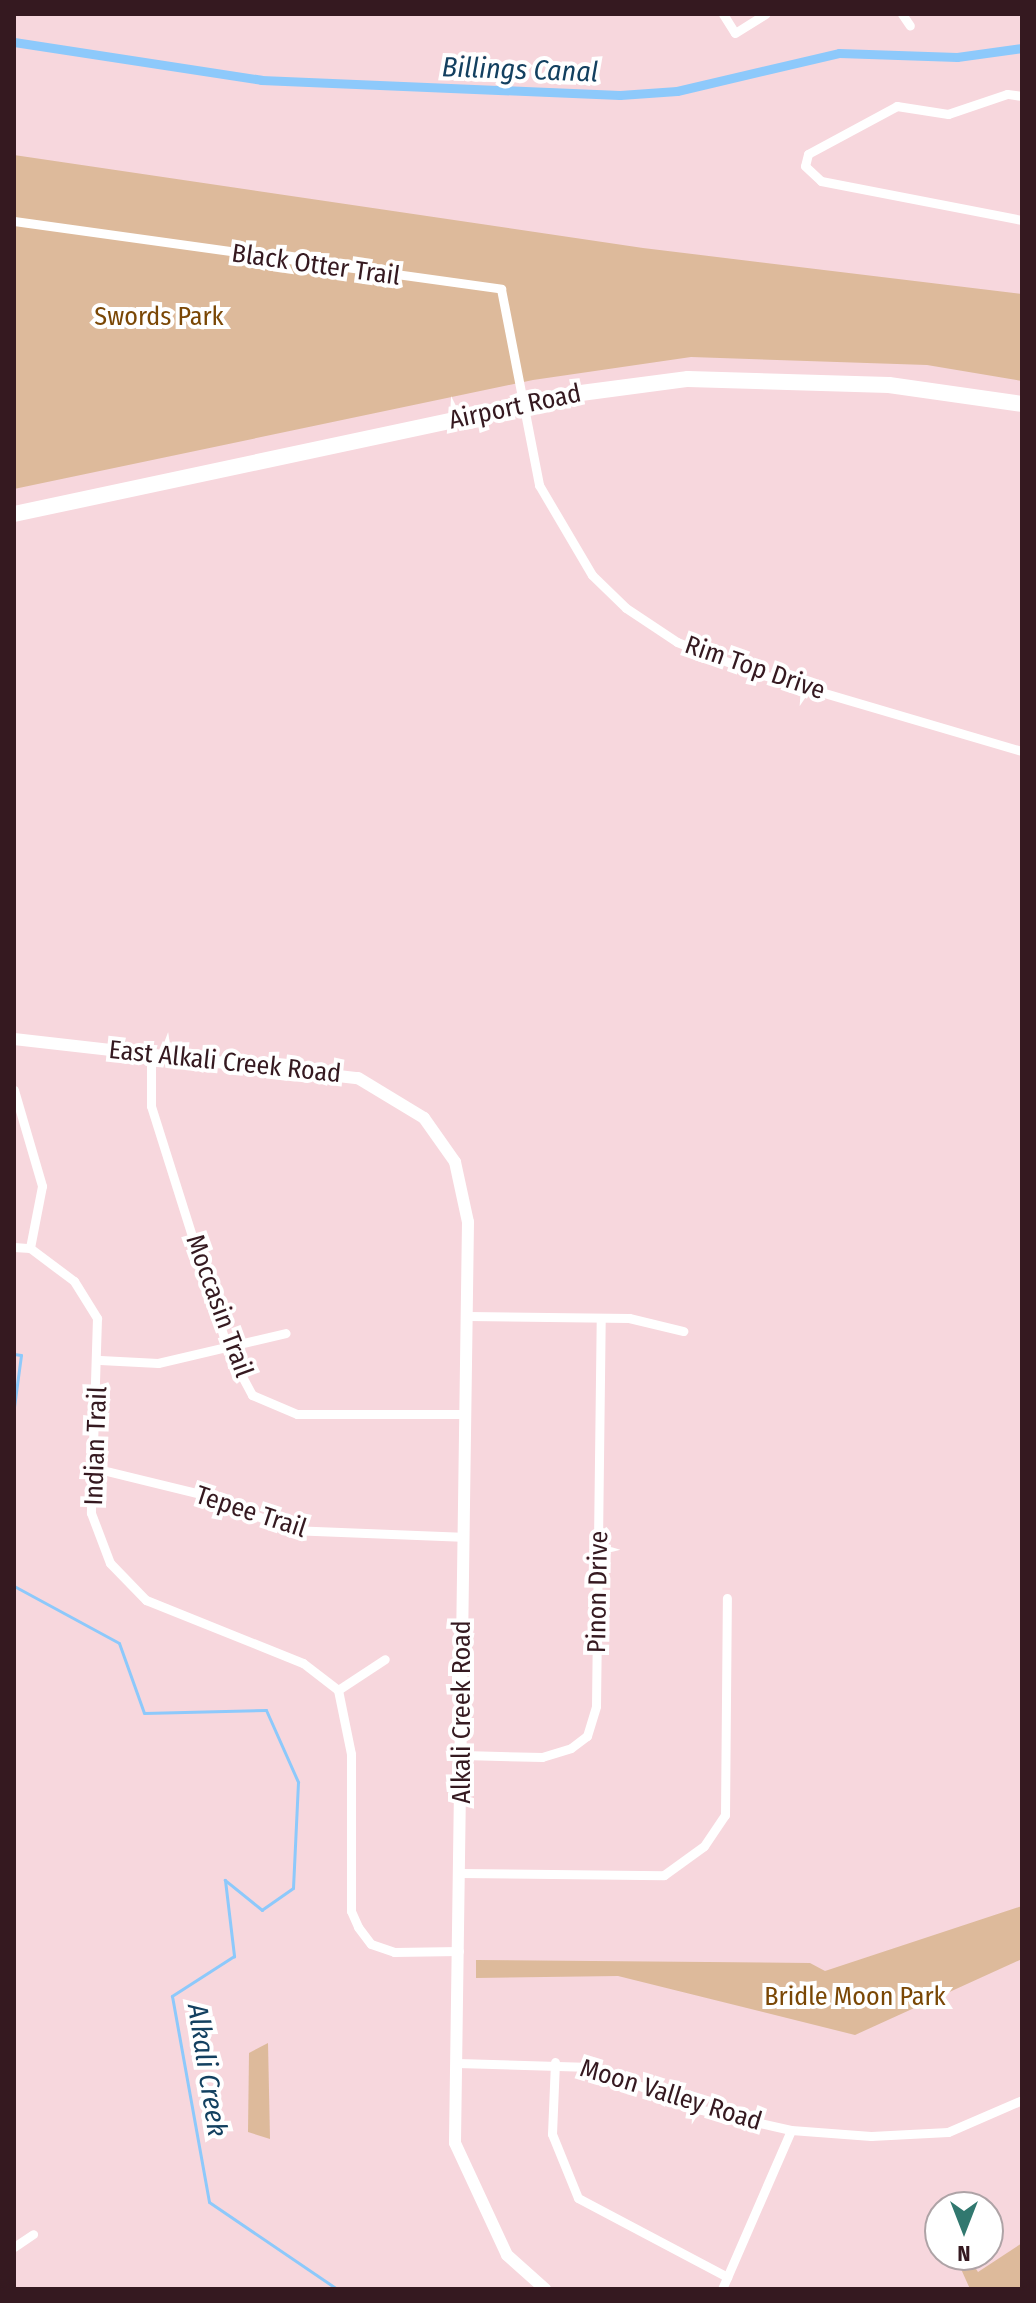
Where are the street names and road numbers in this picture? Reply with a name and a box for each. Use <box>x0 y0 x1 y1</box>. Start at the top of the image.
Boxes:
street label: Black Otter Trail <box>230 238 402 292</box>
street label: Airport Road <box>446 378 584 436</box>
street label: Rim Top Drive <box>681 629 829 707</box>
street label: East Alkali Creek Road <box>107 1034 343 1090</box>
street label: Moccasin Trail <box>179 1230 259 1382</box>
street label: Indian Trail <box>78 1386 114 1506</box>
street label: Tepee Trail <box>192 1479 310 1545</box>
street label: Pinon Drive <box>581 1531 615 1653</box>
street label: Alkali Creek Road <box>446 1620 478 1804</box>
street label: Moon Valley Road <box>576 2053 766 2137</box>

